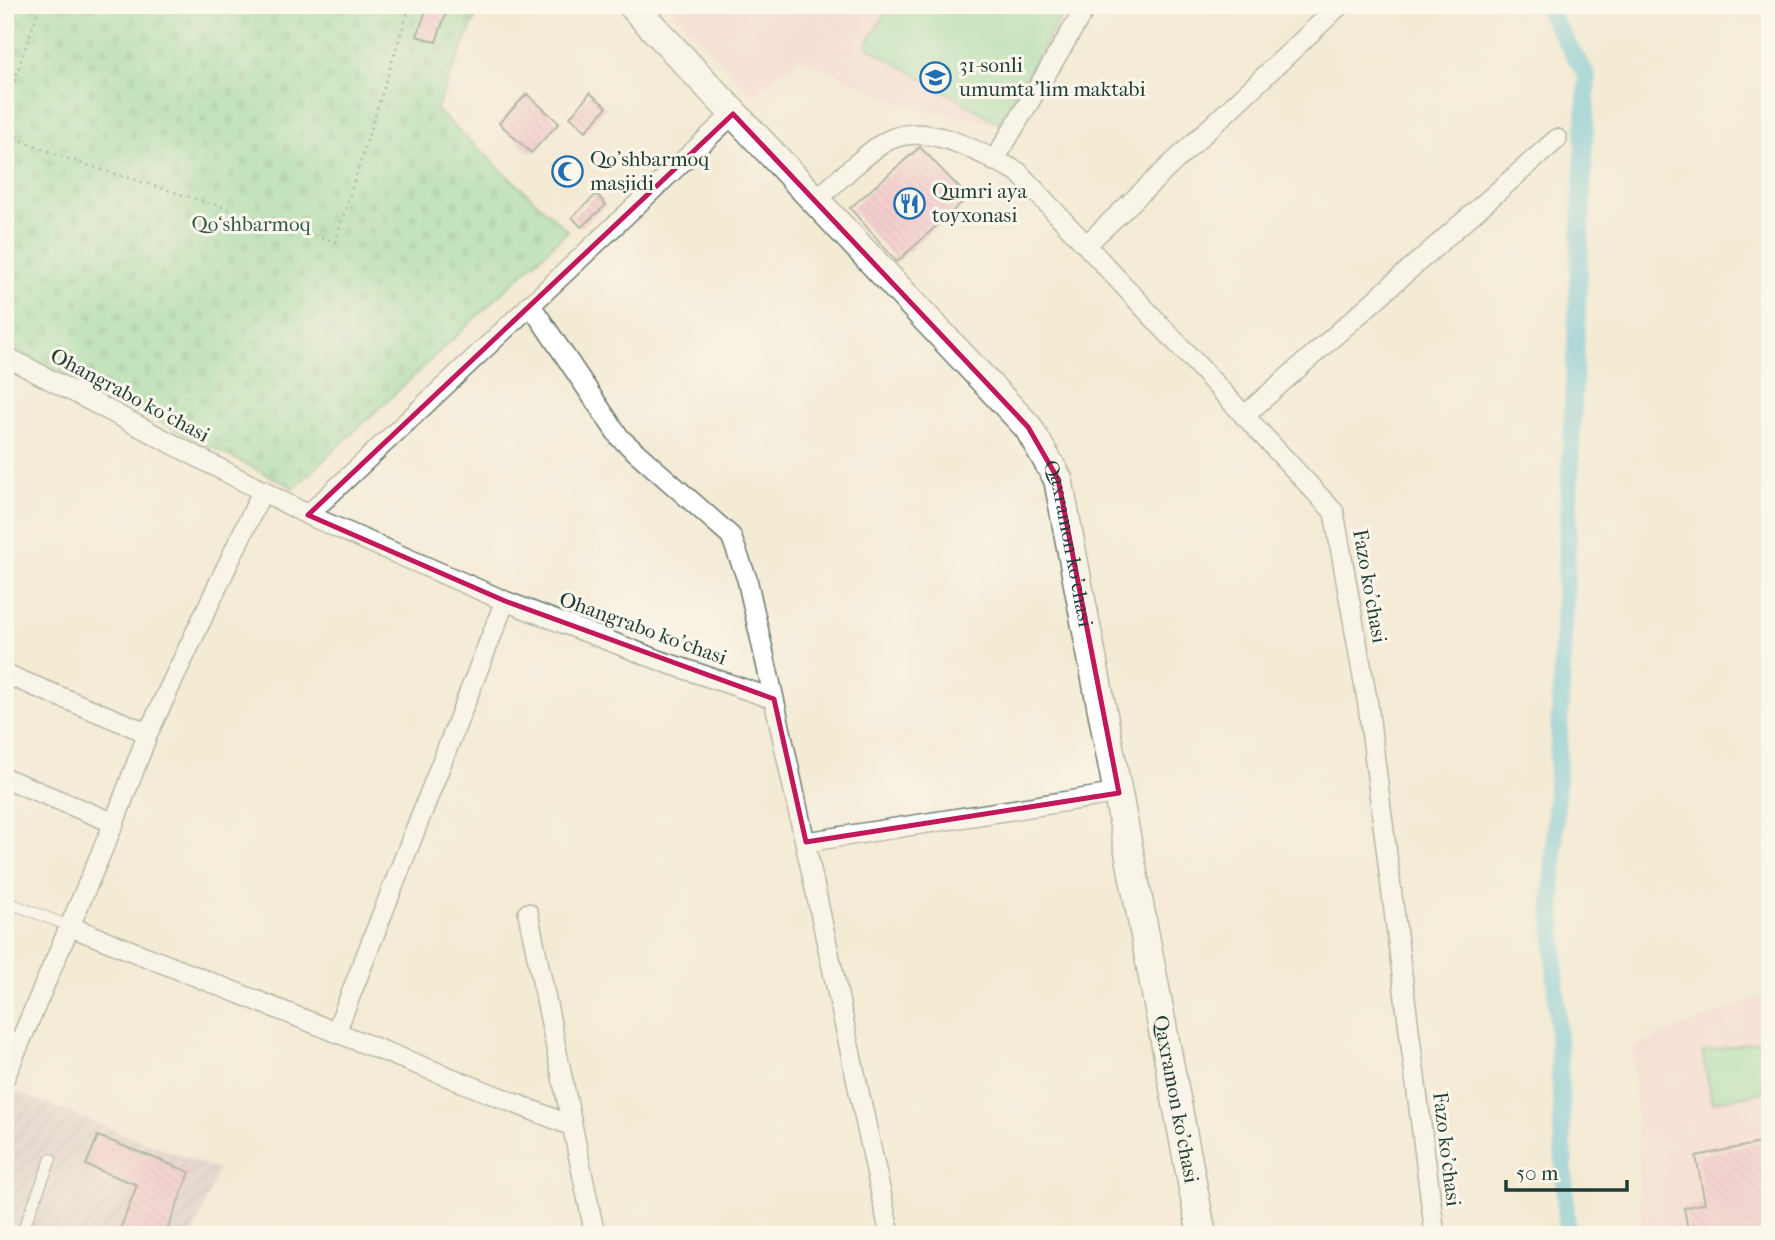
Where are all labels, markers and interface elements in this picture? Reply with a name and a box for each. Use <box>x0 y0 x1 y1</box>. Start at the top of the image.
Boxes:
place label: 31-sonli umumta'lim maktabi <box>958 53 1146 101</box>
school or university icon: 31-sonli umumta'lim maktabi <box>919 60 953 94</box>
place label: Qo'shbarmoq masjidi <box>590 147 710 195</box>
mosque icon: Qo'shbarmoq masjidi <box>550 154 584 188</box>
place label: Qumri aya toyxonasi <box>932 179 1027 227</box>
restaurant icon: Qumri aya toyxonasi <box>892 186 926 220</box>
park label: Qo‘shbarmoq <box>191 212 312 236</box>
street label: Ohangrabo ko'chasi <box>46 343 214 447</box>
street label: Qaxramon ko'chasi <box>1038 456 1098 629</box>
street label: Fazo ko'chasi <box>1348 527 1392 645</box>
street label: Ohangrabo ko'chasi <box>556 587 730 669</box>
street label: Qaxramon ko'chasi <box>1148 1013 1204 1185</box>
street label: Fazo ko'chasi <box>1428 1090 1466 1208</box>
scale bar <box>1506 1149 1626 1193</box>
text: 50 m <box>1516 1161 1559 1185</box>

